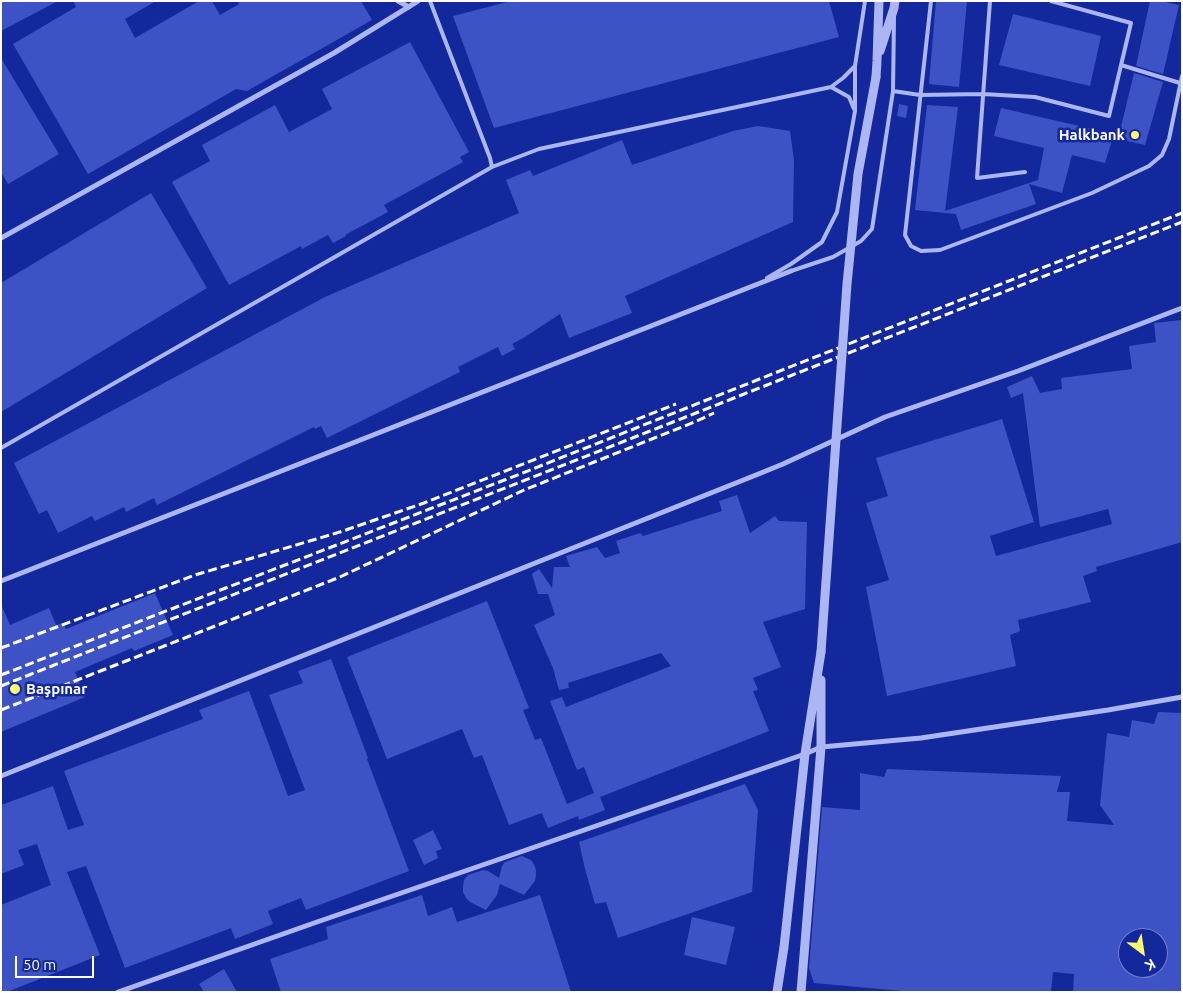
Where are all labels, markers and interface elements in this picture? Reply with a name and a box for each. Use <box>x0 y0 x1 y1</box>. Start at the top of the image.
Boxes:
place label: Halkbank <box>1059 126 1125 144</box>
marker: Halkbank <box>1129 129 1141 141</box>
place label: Başpınar <box>26 680 87 698</box>
marker: Başpınar <box>8 682 22 696</box>
north arrow <box>1118 928 1168 978</box>
scale bar <box>18 946 96 978</box>
text: 50 m <box>23 956 56 973</box>
text: K <box>1142 956 1158 974</box>

